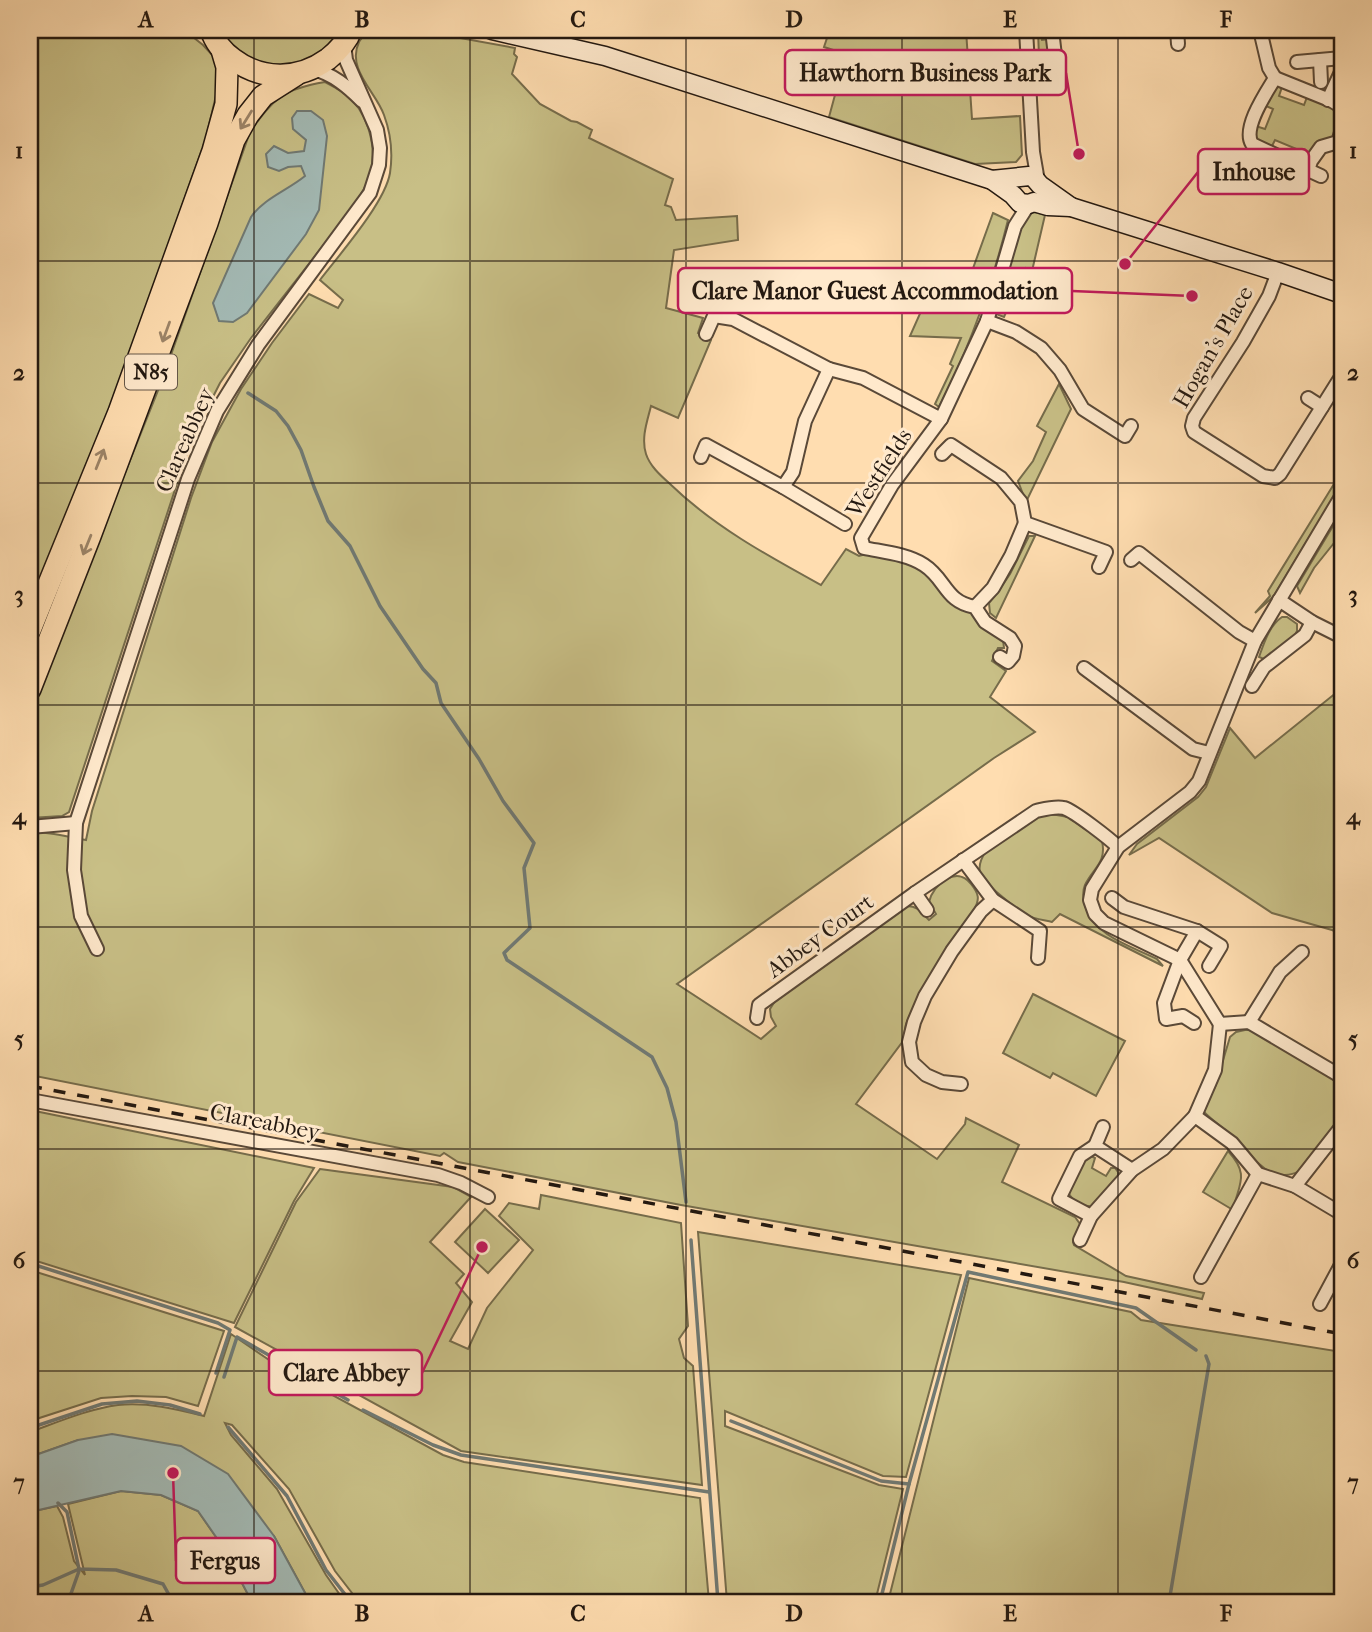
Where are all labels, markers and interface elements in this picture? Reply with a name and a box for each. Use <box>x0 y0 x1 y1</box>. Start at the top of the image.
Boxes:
text: A <box>137 6 155 33</box>
text: B <box>355 6 370 33</box>
text: C <box>570 6 586 33</box>
text: D <box>785 6 803 33</box>
text: E <box>1003 6 1017 33</box>
text: F <box>1219 6 1233 33</box>
callout: Hawthorn Business Park <box>785 50 1066 95</box>
text: Hawthorn Business Park <box>799 59 1052 87</box>
one-way arrow <box>239 109 253 129</box>
text: 1 <box>15 137 23 164</box>
text: 1 <box>1349 137 1357 164</box>
callout: Inhouse <box>1198 149 1309 194</box>
text: Inhouse <box>1213 158 1296 186</box>
callout: Clare Manor Guest Accommodation <box>678 268 1072 313</box>
text: Clare Manor Guest Accommodation <box>692 277 1059 305</box>
street label: Hogan's Place <box>1167 281 1259 413</box>
one-way arrow <box>159 321 171 343</box>
road number: N85 <box>125 354 177 390</box>
text: 2 <box>13 359 25 386</box>
text: 2 <box>1347 359 1359 386</box>
street label: Clareabbey <box>150 383 220 496</box>
street label: Westfields <box>840 424 918 523</box>
one-way arrow <box>94 449 107 471</box>
one-way arrow <box>79 534 92 556</box>
text: 3 <box>14 581 24 608</box>
text: 3 <box>1348 581 1358 608</box>
text: 4 <box>11 803 27 830</box>
text: 4 <box>1345 803 1361 830</box>
street label: Abbey Court <box>761 888 879 984</box>
text: 5 <box>14 1025 24 1052</box>
text: 5 <box>1348 1025 1358 1052</box>
street label: Clareabbey <box>208 1098 323 1146</box>
text: 6 <box>13 1247 26 1274</box>
text: 6 <box>1347 1247 1360 1274</box>
callout: Clare Abbey <box>269 1350 422 1395</box>
text: Clare Abbey <box>283 1359 410 1387</box>
text: 7 <box>12 1469 25 1496</box>
text: 7 <box>1346 1469 1359 1496</box>
callout: Fergus <box>176 1538 275 1583</box>
text: Fergus <box>189 1547 260 1575</box>
text: A <box>137 1600 155 1627</box>
text: B <box>355 1600 370 1627</box>
text: C <box>570 1600 586 1627</box>
text: D <box>785 1600 803 1627</box>
text: E <box>1003 1600 1017 1627</box>
text: F <box>1219 1600 1233 1627</box>

